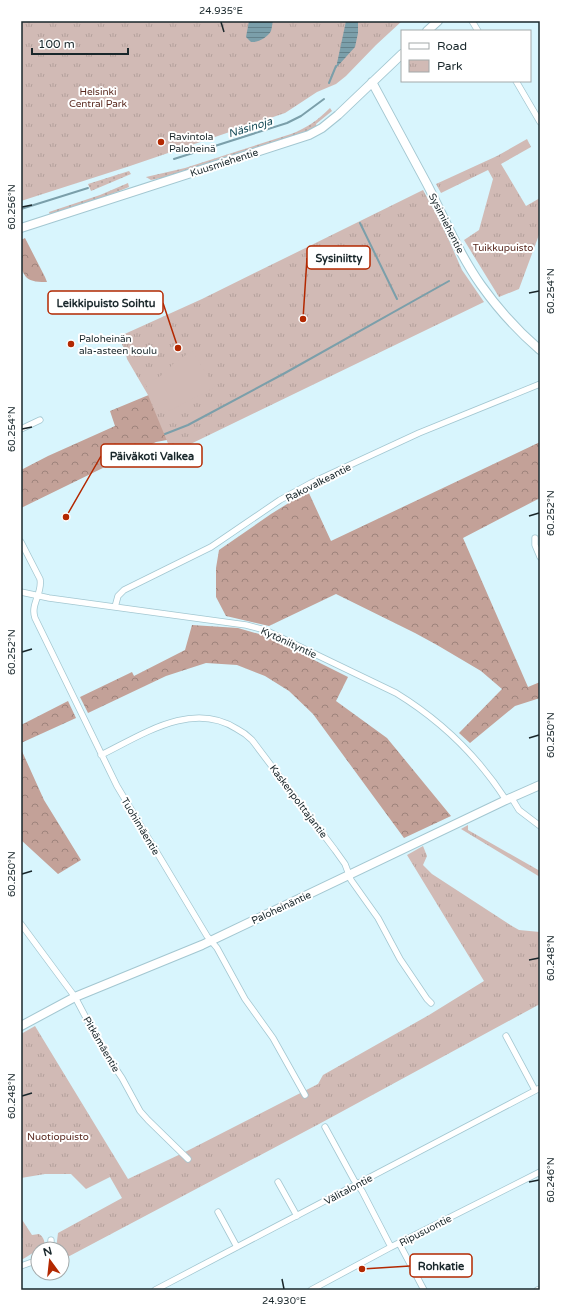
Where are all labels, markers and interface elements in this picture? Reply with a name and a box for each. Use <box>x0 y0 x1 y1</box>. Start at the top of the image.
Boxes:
text: 24.935°E <box>199 5 243 17</box>
scale bar <box>32 30 128 56</box>
legend <box>401 30 531 82</box>
text: 100 m <box>38 37 75 51</box>
text: Road <box>437 39 467 53</box>
text: Park <box>437 59 463 73</box>
park label: Helsinki Central Park <box>69 86 128 110</box>
water label: Näsinoja <box>227 114 275 140</box>
place label: Ravintola Paloheinä <box>169 131 216 155</box>
marker: Ravintola Paloheinä <box>156 137 166 147</box>
street label: Kuusmiehentie <box>189 146 260 180</box>
text: 60.256°N <box>6 184 18 230</box>
street label: Sysimiehentie <box>426 192 466 256</box>
park label: Tuikkupuisto <box>473 242 533 254</box>
callout: Sysiniitty <box>307 246 370 269</box>
text: Sysiniitty <box>316 252 362 266</box>
text: 60.254°N <box>545 268 557 314</box>
callout: Leikkipuisto Soihtu <box>48 291 163 314</box>
text: Leikkipuisto Soihtu <box>57 297 156 311</box>
place label: Paloheinän ala-asteen koulu <box>79 333 157 357</box>
marker: Paloheinän ala-asteen koulu <box>66 339 76 349</box>
text: 60.254°N <box>6 406 18 452</box>
callout: Päiväkoti Valkea <box>101 444 202 467</box>
text: Päiväkoti Valkea <box>110 450 194 463</box>
street label: Rakovalkeantie <box>284 461 354 505</box>
text: 60.252°N <box>545 490 557 536</box>
street label: Kytöniityntie <box>259 625 319 661</box>
text: 60.252°N <box>6 629 18 675</box>
text: 60.250°N <box>545 712 557 758</box>
street label: Kaskenpolttajantie <box>267 763 330 841</box>
street label: Tuohimäentie <box>118 796 162 858</box>
text: 60.250°N <box>6 851 18 897</box>
street label: Paloheinäntie <box>250 889 314 927</box>
text: 60.248°N <box>545 935 557 981</box>
street label: Pitkämäentie <box>80 1015 122 1075</box>
text: 60.248°N <box>6 1073 18 1119</box>
park label: Nuotiopuisto <box>27 1131 89 1143</box>
text: 60.246°N <box>545 1157 557 1203</box>
street label: Välitalontie <box>322 1172 375 1208</box>
street label: Ripusuontie <box>397 1212 454 1249</box>
north arrow <box>30 1241 70 1281</box>
text: N <box>42 1244 53 1259</box>
callout: Rohkatie <box>410 1254 472 1277</box>
text: Rohkatie <box>418 1260 465 1273</box>
text: 24.930°E <box>262 1295 306 1307</box>

